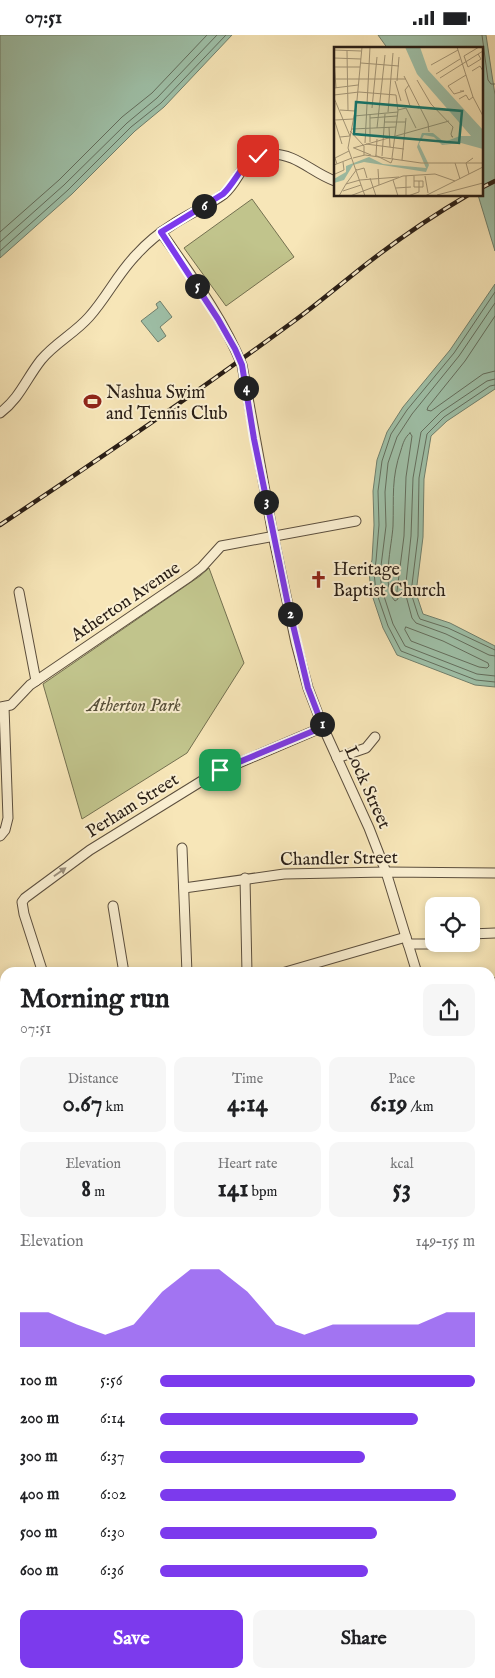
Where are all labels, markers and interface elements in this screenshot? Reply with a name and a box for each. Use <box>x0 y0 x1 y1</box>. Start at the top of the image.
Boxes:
text: 07:51 <box>25 6 62 30</box>
inset map <box>334 47 482 196</box>
pin <box>237 135 279 177</box>
icon: check <box>244 142 272 170</box>
pin: 6 <box>192 193 216 219</box>
text: 6 <box>202 197 207 215</box>
pin: 5 <box>184 273 210 299</box>
text: 5 <box>195 277 200 295</box>
pin: 4 <box>234 375 258 401</box>
text: 4 <box>243 379 250 397</box>
place label: Nashua Swim and Tennis Club <box>106 382 228 426</box>
sports icon: Nashua Swim and Tennis Club <box>82 392 102 412</box>
pin: 3 <box>254 489 278 515</box>
text: 3 <box>264 493 269 511</box>
street label: Atherton Avenue <box>66 557 185 648</box>
place label: Heritage Baptist Church <box>333 559 446 603</box>
church icon: Heritage Baptist Church <box>309 569 329 589</box>
pin: 2 <box>278 601 302 627</box>
text: 2 <box>287 605 294 623</box>
park label: Atherton Park <box>85 695 181 718</box>
pin: 1 <box>310 711 334 737</box>
text: 1 <box>320 715 325 733</box>
street label: Lock Street <box>338 742 395 833</box>
pin <box>199 749 241 791</box>
icon: arrive <box>206 756 234 784</box>
street label: Perham Street <box>82 769 183 844</box>
street label: Chandler Street <box>280 847 398 872</box>
one-way arrow <box>53 867 66 877</box>
map controls <box>425 897 480 952</box>
button: locate <box>425 897 480 952</box>
text: Morning run <box>20 982 170 1017</box>
button: share <box>423 984 475 1036</box>
text: 07:51 <box>20 1019 51 1039</box>
text: Distance <box>68 1070 118 1088</box>
text: Time <box>232 1070 263 1088</box>
text: Pace <box>389 1070 415 1088</box>
text: 0.67 <box>63 1088 102 1120</box>
text: 4:14 <box>227 1088 268 1120</box>
text: 6:19 <box>370 1088 407 1120</box>
text: km <box>102 1098 124 1116</box>
text: /km <box>407 1098 434 1116</box>
text: Elevation <box>65 1155 121 1173</box>
text: Heart rate <box>218 1155 277 1173</box>
text: kcal <box>390 1155 413 1173</box>
text: 8 <box>81 1173 91 1205</box>
text: 141 <box>218 1173 248 1205</box>
text: 53 <box>393 1173 411 1205</box>
text: m <box>91 1183 105 1201</box>
text: bpm <box>248 1183 277 1201</box>
text: Elevation <box>20 1232 83 1252</box>
text: 149–155 m <box>415 1232 475 1252</box>
text: 100 m <box>20 1371 57 1391</box>
text: 5:56 <box>100 1371 123 1391</box>
text: 200 m <box>20 1409 59 1429</box>
text: 6:14 <box>100 1409 125 1429</box>
text: 300 m <box>20 1447 58 1467</box>
text: 6:37 <box>100 1447 124 1467</box>
text: 400 m <box>20 1485 59 1505</box>
text: 6:02 <box>100 1485 126 1505</box>
text: 500 m <box>20 1523 57 1543</box>
text: 6:30 <box>100 1523 125 1543</box>
text: 600 m <box>20 1561 58 1581</box>
text: 6:36 <box>100 1561 124 1581</box>
button: Save <box>20 1610 243 1668</box>
button: Share <box>253 1610 475 1668</box>

